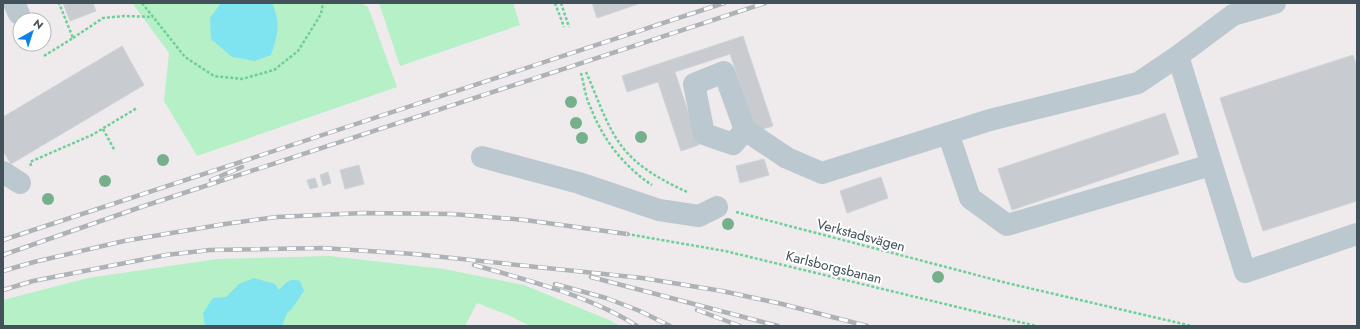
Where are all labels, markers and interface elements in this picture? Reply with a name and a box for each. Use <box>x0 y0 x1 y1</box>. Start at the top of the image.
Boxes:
north arrow <box>12 12 52 52</box>
text: N <box>30 15 47 33</box>
street label: Verkstadsvägen <box>814 214 908 256</box>
street label: Karlsborgsbanan <box>784 245 884 289</box>

